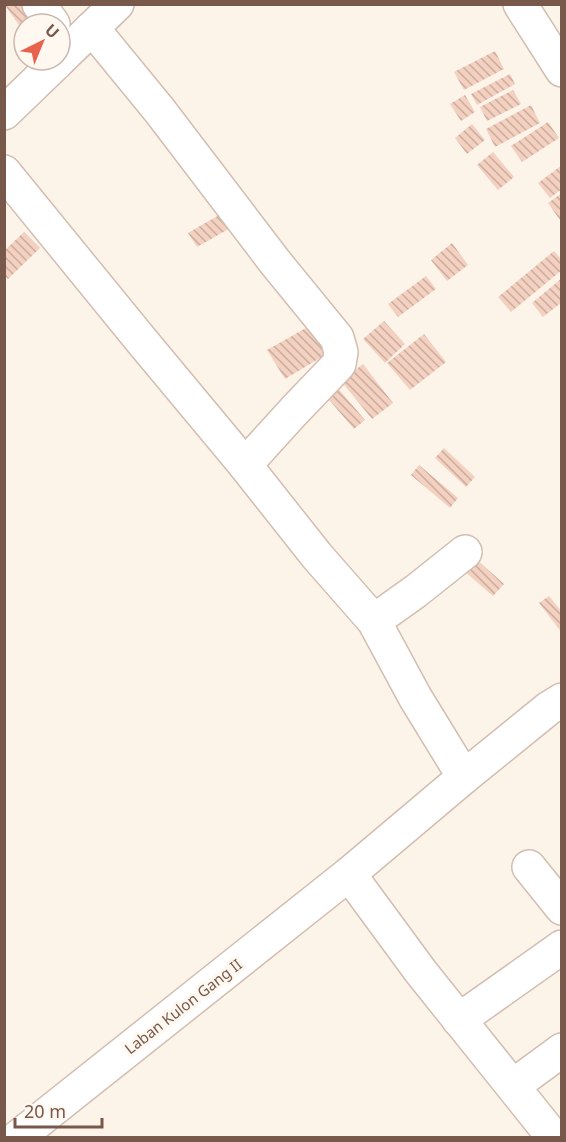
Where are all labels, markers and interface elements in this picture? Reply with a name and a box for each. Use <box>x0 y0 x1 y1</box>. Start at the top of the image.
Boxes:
north arrow <box>12 12 72 72</box>
text: U <box>40 19 64 43</box>
street label: Laban Kulon Gang II <box>120 954 246 1058</box>
scale bar <box>15 1091 102 1129</box>
text: 20 m <box>24 1099 66 1123</box>

